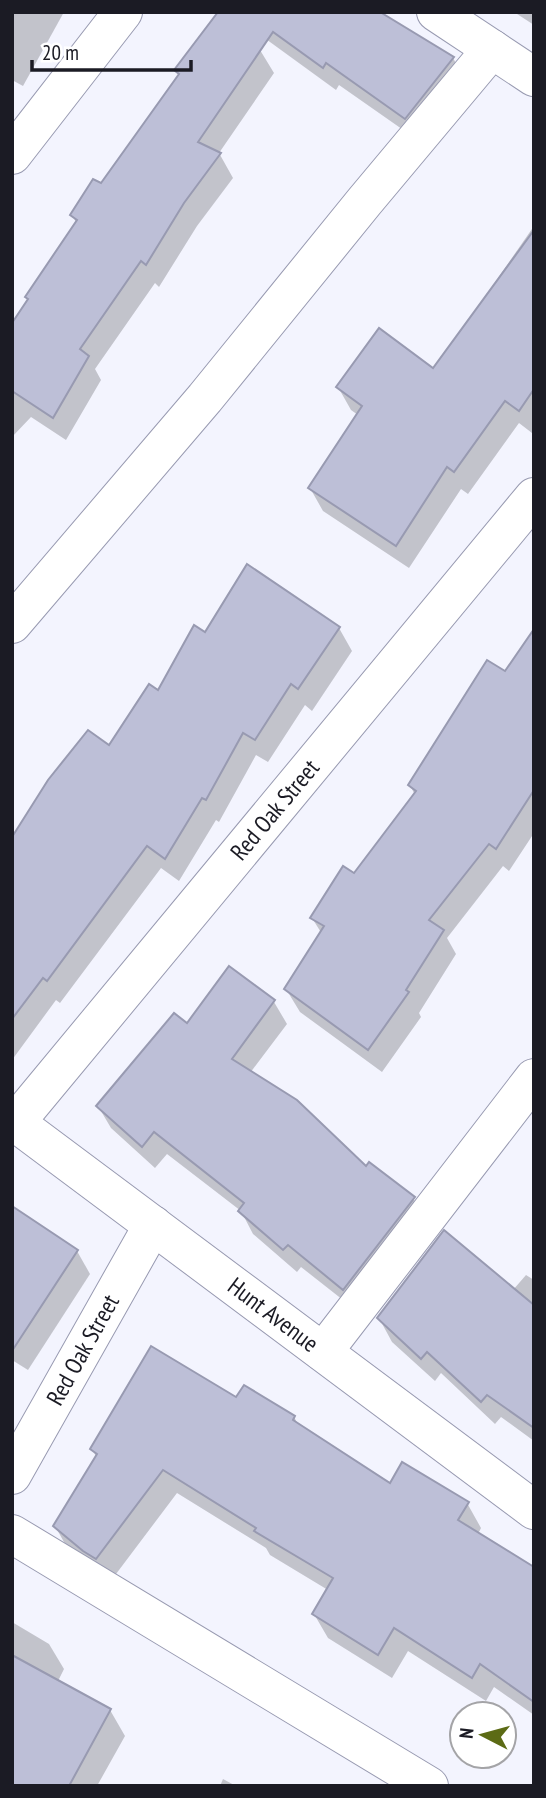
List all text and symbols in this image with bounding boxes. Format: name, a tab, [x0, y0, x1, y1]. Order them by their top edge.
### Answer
scale bar	[32, 28, 191, 72]
text: 20 m	[42, 39, 79, 66]
street label: Red Oak Street	[223, 753, 326, 866]
street label: Hunt Avenue	[222, 1270, 325, 1359]
street label: Red Oak Street	[39, 1288, 126, 1411]
north arrow	[448, 1700, 518, 1770]
text: N	[454, 1727, 479, 1740]

